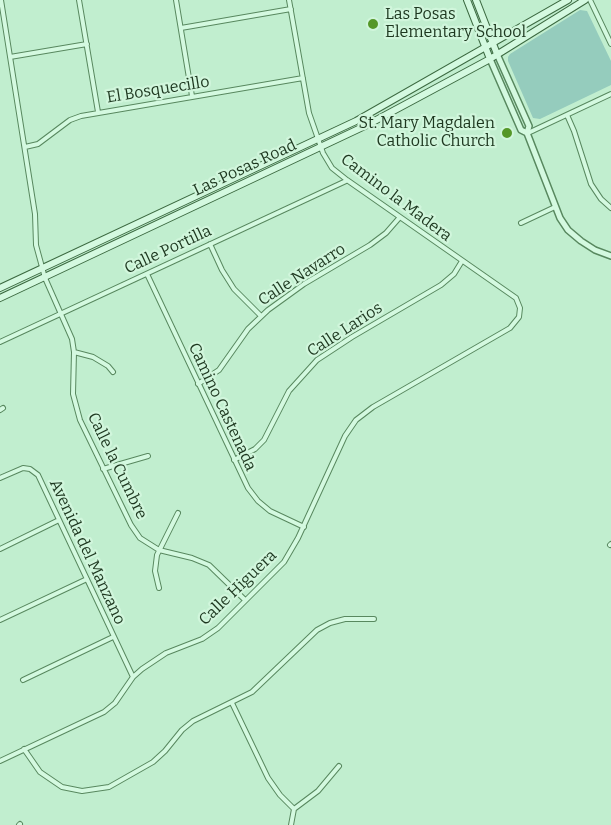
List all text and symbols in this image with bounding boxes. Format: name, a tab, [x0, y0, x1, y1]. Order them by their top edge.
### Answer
place label: Las Posas Elementary School	[385, 5, 526, 43]
marker: Las Posas Elementary School	[366, 17, 380, 31]
street label: El Bosquecillo	[105, 72, 211, 108]
place label: St. Mary Magdalen Catholic Church	[359, 114, 495, 152]
marker: St. Mary Magdalen Catholic Church	[500, 126, 514, 140]
street label: Las Posas Road	[190, 136, 300, 200]
street label: Camino la Madera	[337, 150, 455, 246]
street label: Calle Portilla	[121, 221, 215, 279]
street label: Calle Navarro	[255, 240, 349, 310]
street label: Calle Larios	[304, 299, 386, 361]
street label: Camino Castenada	[184, 340, 260, 474]
street label: Calle la Cumbre	[83, 410, 151, 522]
street label: Avenida del Manzano	[45, 476, 129, 628]
street label: Calle Higuera	[195, 546, 281, 630]

